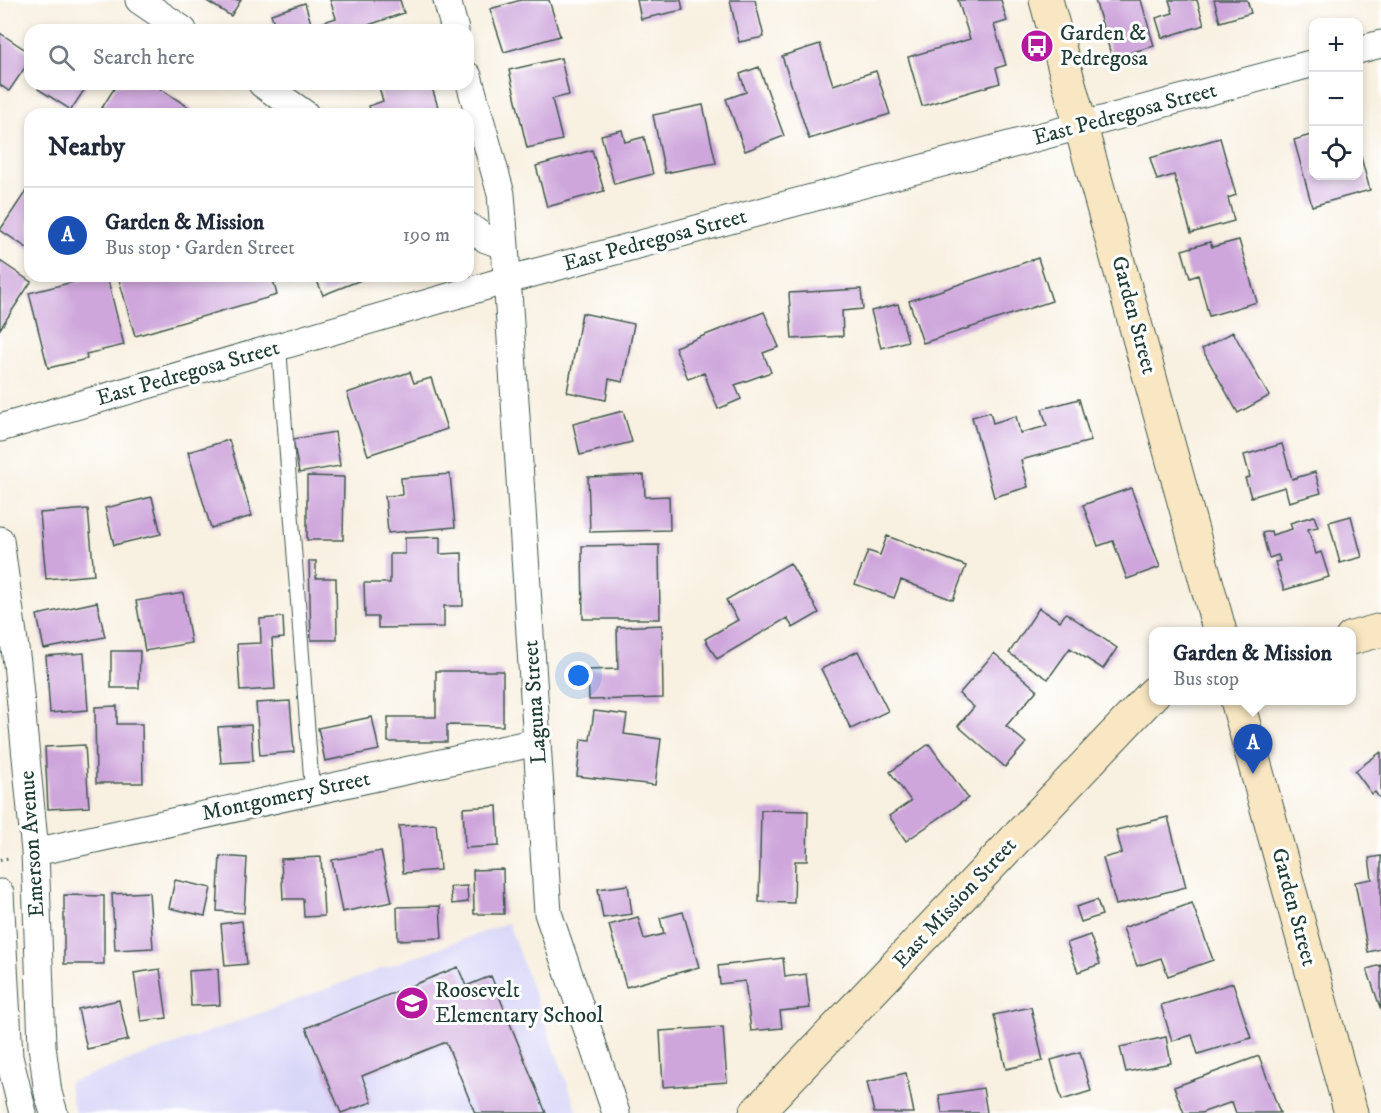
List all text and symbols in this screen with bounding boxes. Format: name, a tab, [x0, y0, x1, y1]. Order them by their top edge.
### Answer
map controls	[1309, 18, 1363, 180]
button: +	[1309, 18, 1363, 72]
place label: Garden & Pedregosa	[1060, 20, 1149, 72]
search box	[24, 24, 474, 90]
bus stop icon: Garden & Pedregosa	[1019, 28, 1055, 64]
icon: search	[45, 41, 78, 74]
text: Search here	[93, 44, 195, 71]
button: −	[1309, 72, 1363, 126]
street label: East Pedregosa Street	[1030, 77, 1220, 151]
button: locate	[1309, 126, 1363, 180]
text: Nearby	[48, 131, 125, 164]
street label: East Pedregosa Street	[560, 203, 750, 277]
text: Garden & Mission	[105, 209, 264, 236]
text: A	[61, 223, 74, 248]
text: 190 m	[403, 223, 450, 248]
text: Bus stop · Garden Street	[105, 236, 295, 261]
street label: Garden Street	[1105, 253, 1163, 377]
street label: East Pedregosa Street	[94, 334, 282, 412]
popup	[1149, 627, 1356, 705]
street label: Laguna Street	[517, 639, 553, 765]
text: Garden & Mission	[1173, 640, 1332, 667]
your location	[564, 661, 593, 690]
text: Bus stop	[1173, 667, 1239, 692]
pin: A	[1234, 724, 1272, 774]
street label: Montgomery Street	[199, 765, 373, 827]
street label: Emerson Avenue	[13, 770, 51, 918]
street label: East Mission Street	[887, 832, 1023, 974]
street label: Garden Street	[1265, 845, 1323, 969]
place label: Roosevelt Elementary School	[435, 977, 604, 1029]
school or university icon: Roosevelt Elementary School	[394, 985, 430, 1021]

